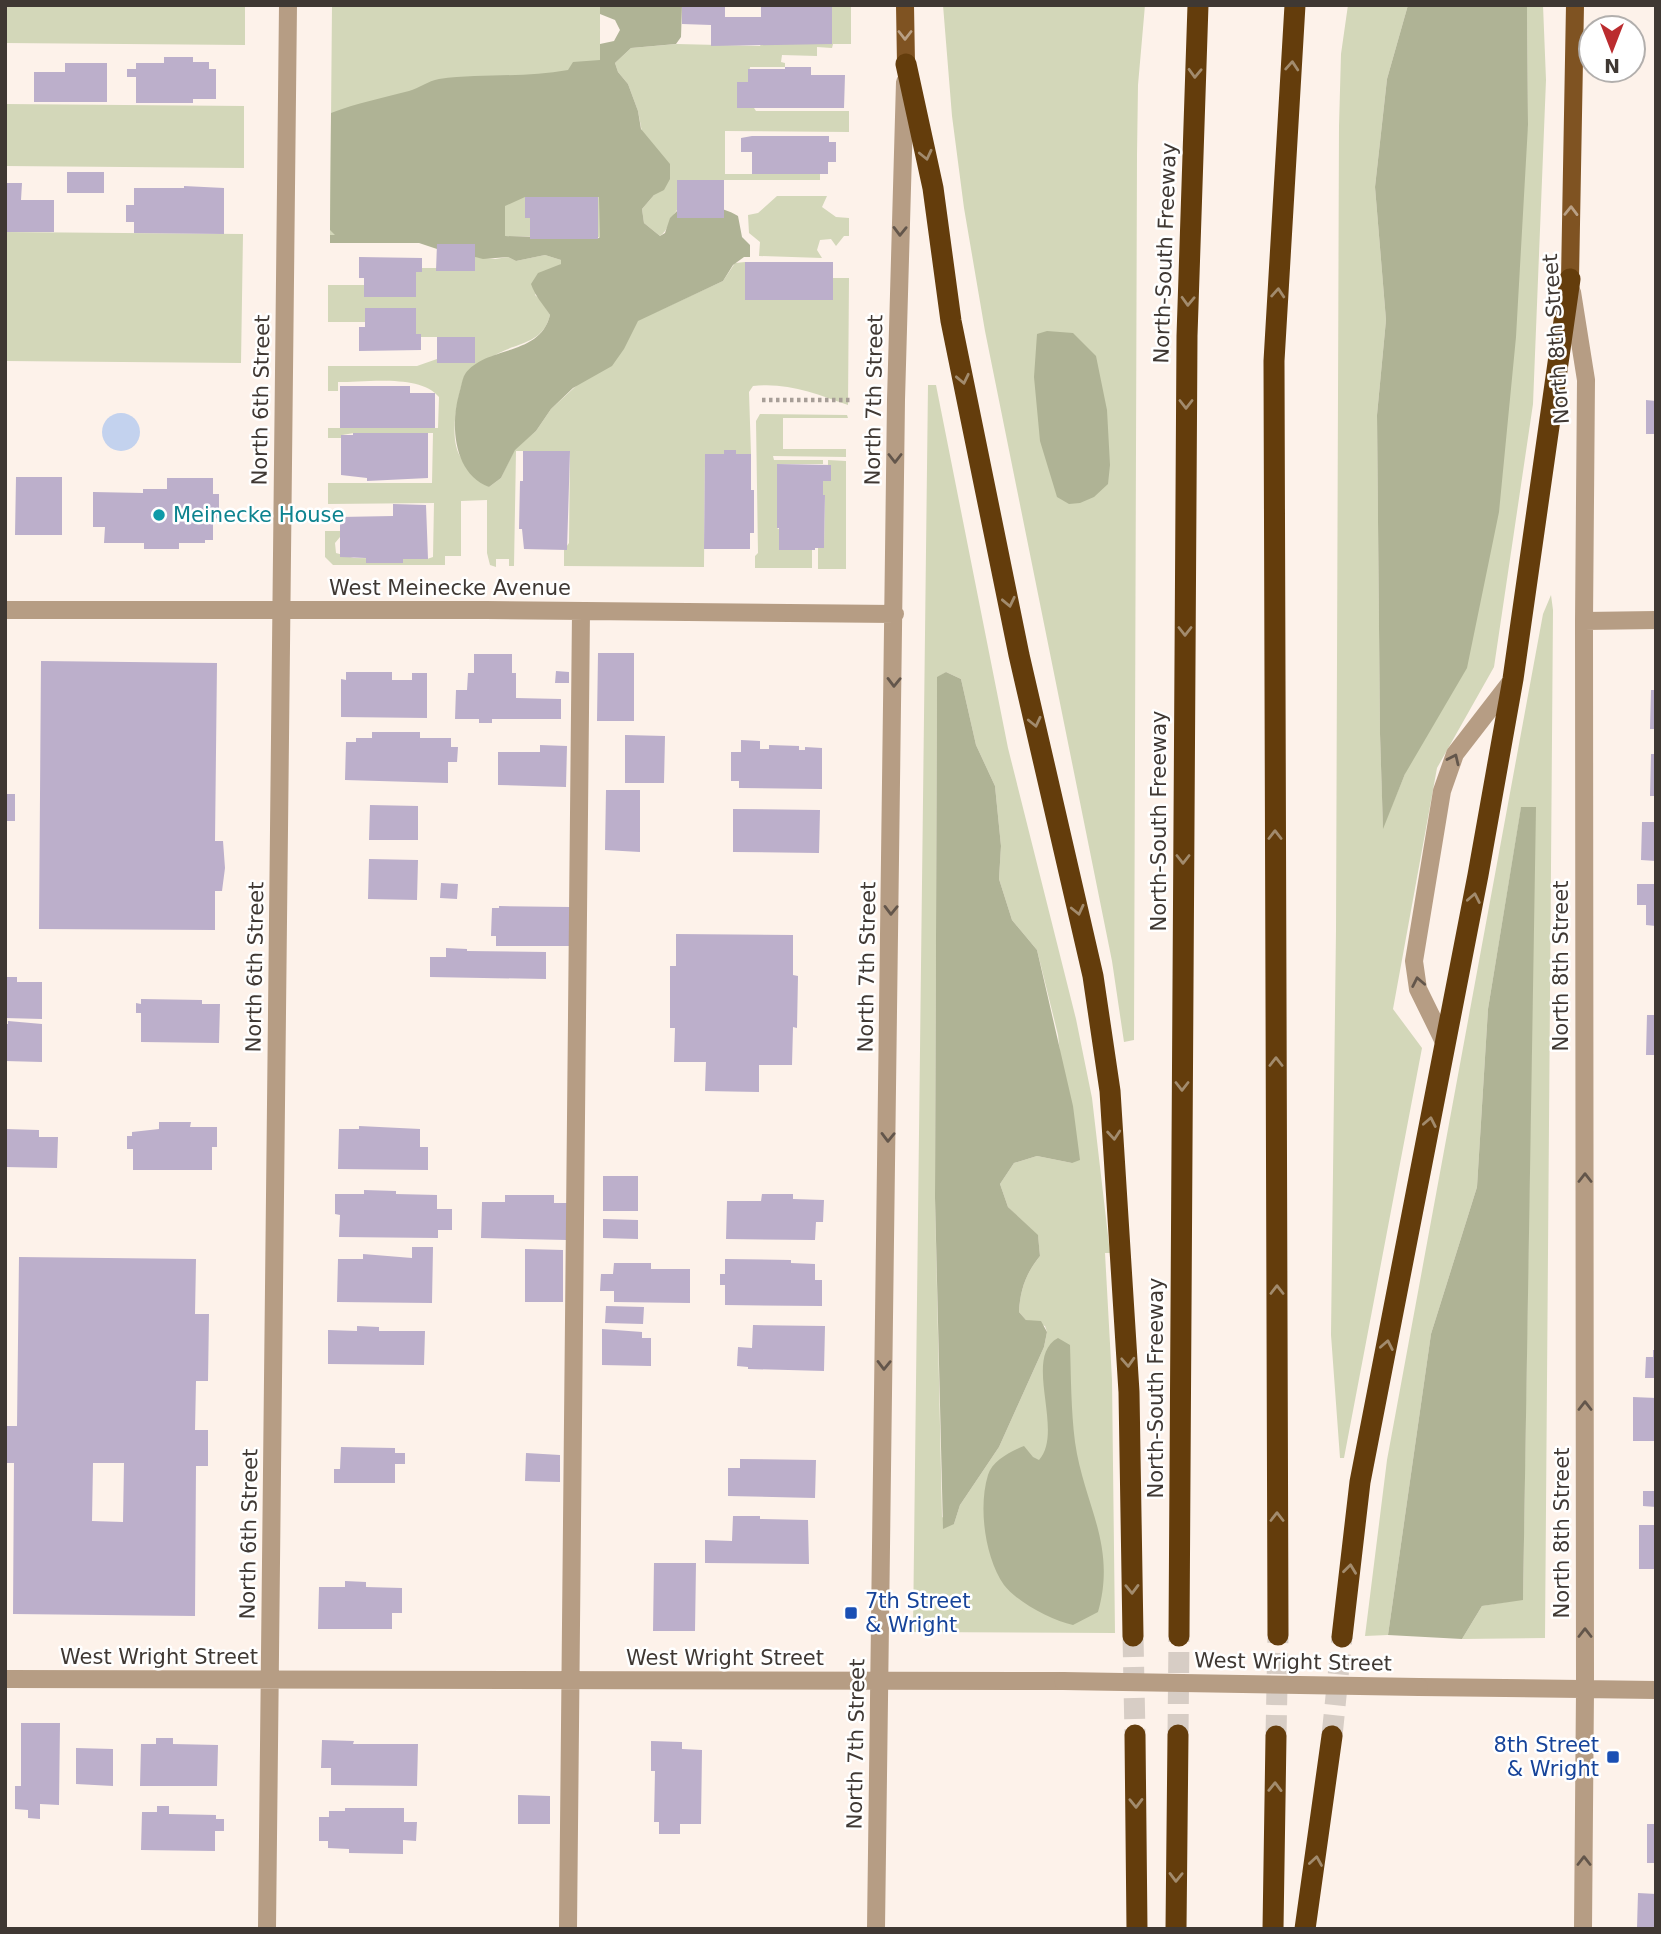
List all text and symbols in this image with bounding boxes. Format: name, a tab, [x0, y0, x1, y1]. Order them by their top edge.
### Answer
north arrow	[1577, 14, 1647, 84]
one-way arrow	[897, 30, 913, 41]
text: N	[1604, 55, 1620, 77]
one-way arrow	[1284, 60, 1299, 71]
one-way arrow	[1187, 68, 1202, 79]
street label: North-South Freeway	[1149, 142, 1181, 364]
one-way arrow	[917, 149, 932, 161]
one-way arrow	[1564, 205, 1579, 216]
one-way arrow	[892, 226, 908, 236]
street label: North 8th Street	[1538, 253, 1574, 425]
one-way arrow	[1270, 287, 1285, 298]
one-way arrow	[1180, 296, 1195, 307]
street label: North 6th Street	[248, 314, 274, 486]
street label: North 7th Street	[861, 314, 887, 486]
one-way arrow	[954, 373, 969, 385]
one-way arrow	[1178, 399, 1194, 410]
one-way arrow	[888, 453, 903, 464]
place label: Meinecke House	[173, 503, 344, 527]
marker: Meinecke House	[151, 507, 167, 523]
street label: West Meinecke Avenue	[329, 576, 571, 600]
one-way arrow	[1000, 596, 1015, 608]
one-way arrow	[1177, 627, 1193, 637]
one-way arrow	[886, 678, 902, 688]
street label: North-South Freeway	[1147, 710, 1171, 932]
one-way arrow	[1026, 715, 1041, 727]
one-way arrow	[1446, 754, 1460, 766]
one-way arrow	[1267, 829, 1283, 840]
one-way arrow	[1175, 854, 1191, 865]
street label: North 6th Street	[242, 881, 268, 1053]
street label: North 7th Street	[854, 881, 880, 1053]
street label: North 8th Street	[1549, 881, 1573, 1051]
one-way arrow	[1466, 892, 1481, 904]
one-way arrow	[1070, 904, 1084, 916]
one-way arrow	[883, 905, 899, 916]
one-way arrow	[1411, 976, 1426, 988]
one-way arrow	[1268, 1057, 1284, 1067]
one-way arrow	[1174, 1082, 1190, 1092]
one-way arrow	[1422, 1116, 1437, 1128]
one-way arrow	[1106, 1130, 1121, 1141]
one-way arrow	[880, 1132, 895, 1143]
one-way arrow	[1577, 1172, 1593, 1183]
street label: North-South Freeway	[1144, 1277, 1168, 1499]
one-way arrow	[1269, 1284, 1285, 1295]
one-way arrow	[1378, 1339, 1393, 1351]
one-way arrow	[1120, 1357, 1135, 1368]
one-way arrow	[876, 1360, 892, 1371]
one-way arrow	[1577, 1400, 1593, 1410]
street label: North 6th Street	[236, 1448, 262, 1620]
street label: North 8th Street	[1550, 1448, 1574, 1618]
one-way arrow	[1270, 1512, 1285, 1523]
one-way arrow	[1342, 1563, 1357, 1575]
one-way arrow	[1124, 1585, 1140, 1595]
place label: 7th Street & Wright	[865, 1589, 970, 1637]
marker: 7th Street & Wright	[843, 1605, 859, 1621]
one-way arrow	[1577, 1627, 1593, 1638]
street label: West Wright Street	[60, 1645, 258, 1669]
street label: West Wright Street	[626, 1646, 824, 1670]
street label: West Wright Street	[1194, 1648, 1392, 1676]
street label: North 7th Street	[843, 1658, 869, 1830]
place label: 8th Street & Wright	[1494, 1733, 1599, 1781]
marker: 8th Street & Wright	[1605, 1749, 1621, 1765]
one-way arrow	[1267, 1781, 1283, 1792]
one-way arrow	[1128, 1798, 1143, 1809]
one-way arrow	[1308, 1855, 1323, 1867]
one-way arrow	[1576, 1855, 1592, 1865]
one-way arrow	[1168, 1872, 1184, 1883]

